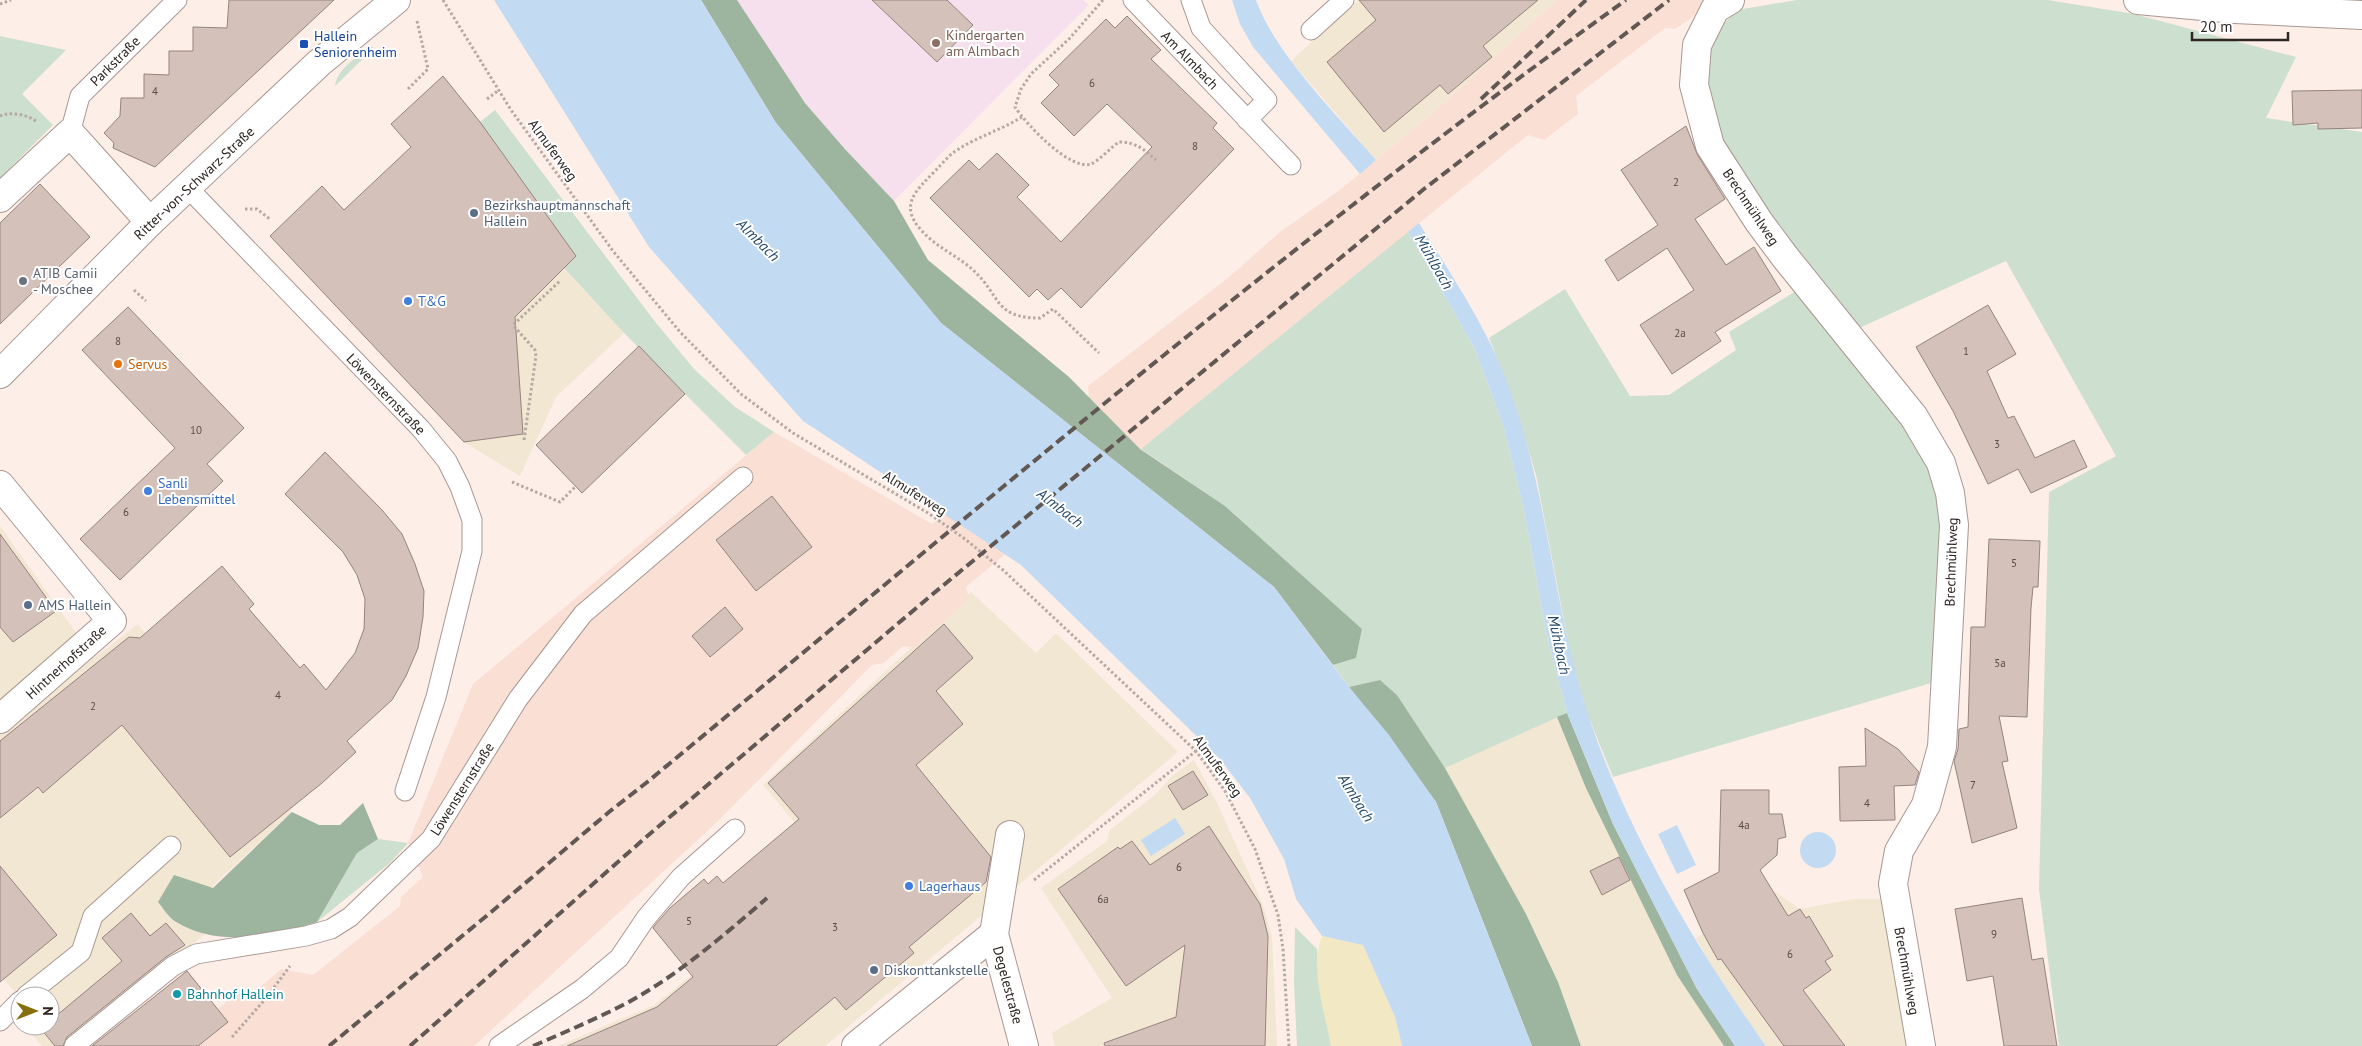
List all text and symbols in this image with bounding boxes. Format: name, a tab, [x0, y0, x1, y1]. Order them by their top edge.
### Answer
scale bar	[2192, 10, 2288, 42]
text: 20 m	[2200, 17, 2233, 36]
place label: Kindergarten am Almbach	[946, 26, 1024, 60]
place label: Hallein Seniorenheim	[314, 27, 397, 61]
street label: Am Almbach	[1157, 27, 1223, 93]
street label: Parkstraße	[86, 32, 144, 90]
marker: Kindergarten am Almbach	[930, 37, 942, 49]
marker: Hallein Seniorenheim	[298, 38, 310, 50]
house number: 6	[1089, 76, 1095, 90]
house number: 4	[152, 84, 158, 98]
street label: Almuferweg	[525, 116, 581, 184]
street label: Ritter-von-Schwarz-Straße	[130, 122, 258, 244]
house number: 8	[1192, 139, 1198, 153]
street label: Brechmühlweg	[1719, 165, 1783, 249]
house number: 2	[1673, 175, 1679, 189]
place label: Bezirkshauptmannschaft Hallein	[484, 196, 631, 230]
marker: Bezirkshauptmannschaft Hallein	[468, 207, 480, 219]
water label: Almbach	[732, 213, 784, 265]
water label: Mühlbach	[1411, 231, 1458, 293]
place label: ATIB Camii - Moschee	[33, 264, 98, 298]
marker: ATIB Camii - Moschee	[17, 275, 29, 287]
place label: T&G	[418, 292, 446, 310]
marker: T&G	[402, 295, 414, 307]
house number: 2a	[1674, 326, 1686, 340]
house number: 8	[115, 334, 121, 348]
house number: 1	[1963, 344, 1969, 358]
street label: Löwensternstraße	[343, 349, 429, 439]
place label: Servus	[128, 355, 168, 373]
marker: Servus	[112, 358, 124, 370]
house number: 10	[190, 423, 202, 437]
house number: 3	[1994, 437, 2000, 451]
street label: Almuferweg	[880, 466, 950, 520]
place label: Sanli Lebensmittel	[158, 474, 235, 508]
water label: Almbach	[1033, 483, 1087, 532]
marker: Sanli Lebensmittel	[142, 485, 154, 497]
house number: 6	[123, 505, 129, 519]
street label: Brechmühlweg	[1940, 517, 1962, 607]
house number: 5	[2011, 556, 2017, 570]
place label: AMS Hallein	[38, 596, 112, 614]
marker: AMS Hallein	[22, 599, 34, 611]
water label: Mühlbach	[1544, 613, 1575, 676]
street label: Hintnerhofstraße	[22, 621, 110, 703]
house number: 5a	[1994, 656, 2006, 670]
house number: 4	[275, 688, 281, 702]
house number: 2	[90, 699, 96, 713]
street label: Almuferweg	[1190, 732, 1246, 800]
street label: Löwensternstraße	[426, 739, 498, 839]
water label: Almbach	[1334, 769, 1379, 825]
house number: 7	[1970, 778, 1976, 792]
house number: 4	[1864, 796, 1870, 810]
house number: 4a	[1738, 818, 1750, 832]
house number: 6	[1176, 860, 1182, 874]
place label: Lagerhaus	[919, 877, 980, 895]
marker: Lagerhaus	[903, 880, 915, 892]
house number: 6a	[1097, 892, 1109, 906]
house number: 5	[686, 914, 692, 928]
house number: 3	[832, 920, 838, 934]
street label: Brechmühlweg	[1890, 926, 1924, 1016]
house number: 9	[1991, 927, 1997, 941]
street label: Degelestraße	[989, 944, 1027, 1026]
house number: 6	[1787, 947, 1793, 961]
place label: Diskonttankstelle	[884, 961, 988, 979]
marker: Diskonttankstelle	[868, 964, 880, 976]
place label: Bahnhof Hallein	[187, 985, 284, 1003]
north arrow	[10, 986, 60, 1036]
marker: Bahnhof Hallein	[171, 988, 183, 1000]
text: N	[39, 1006, 57, 1016]

